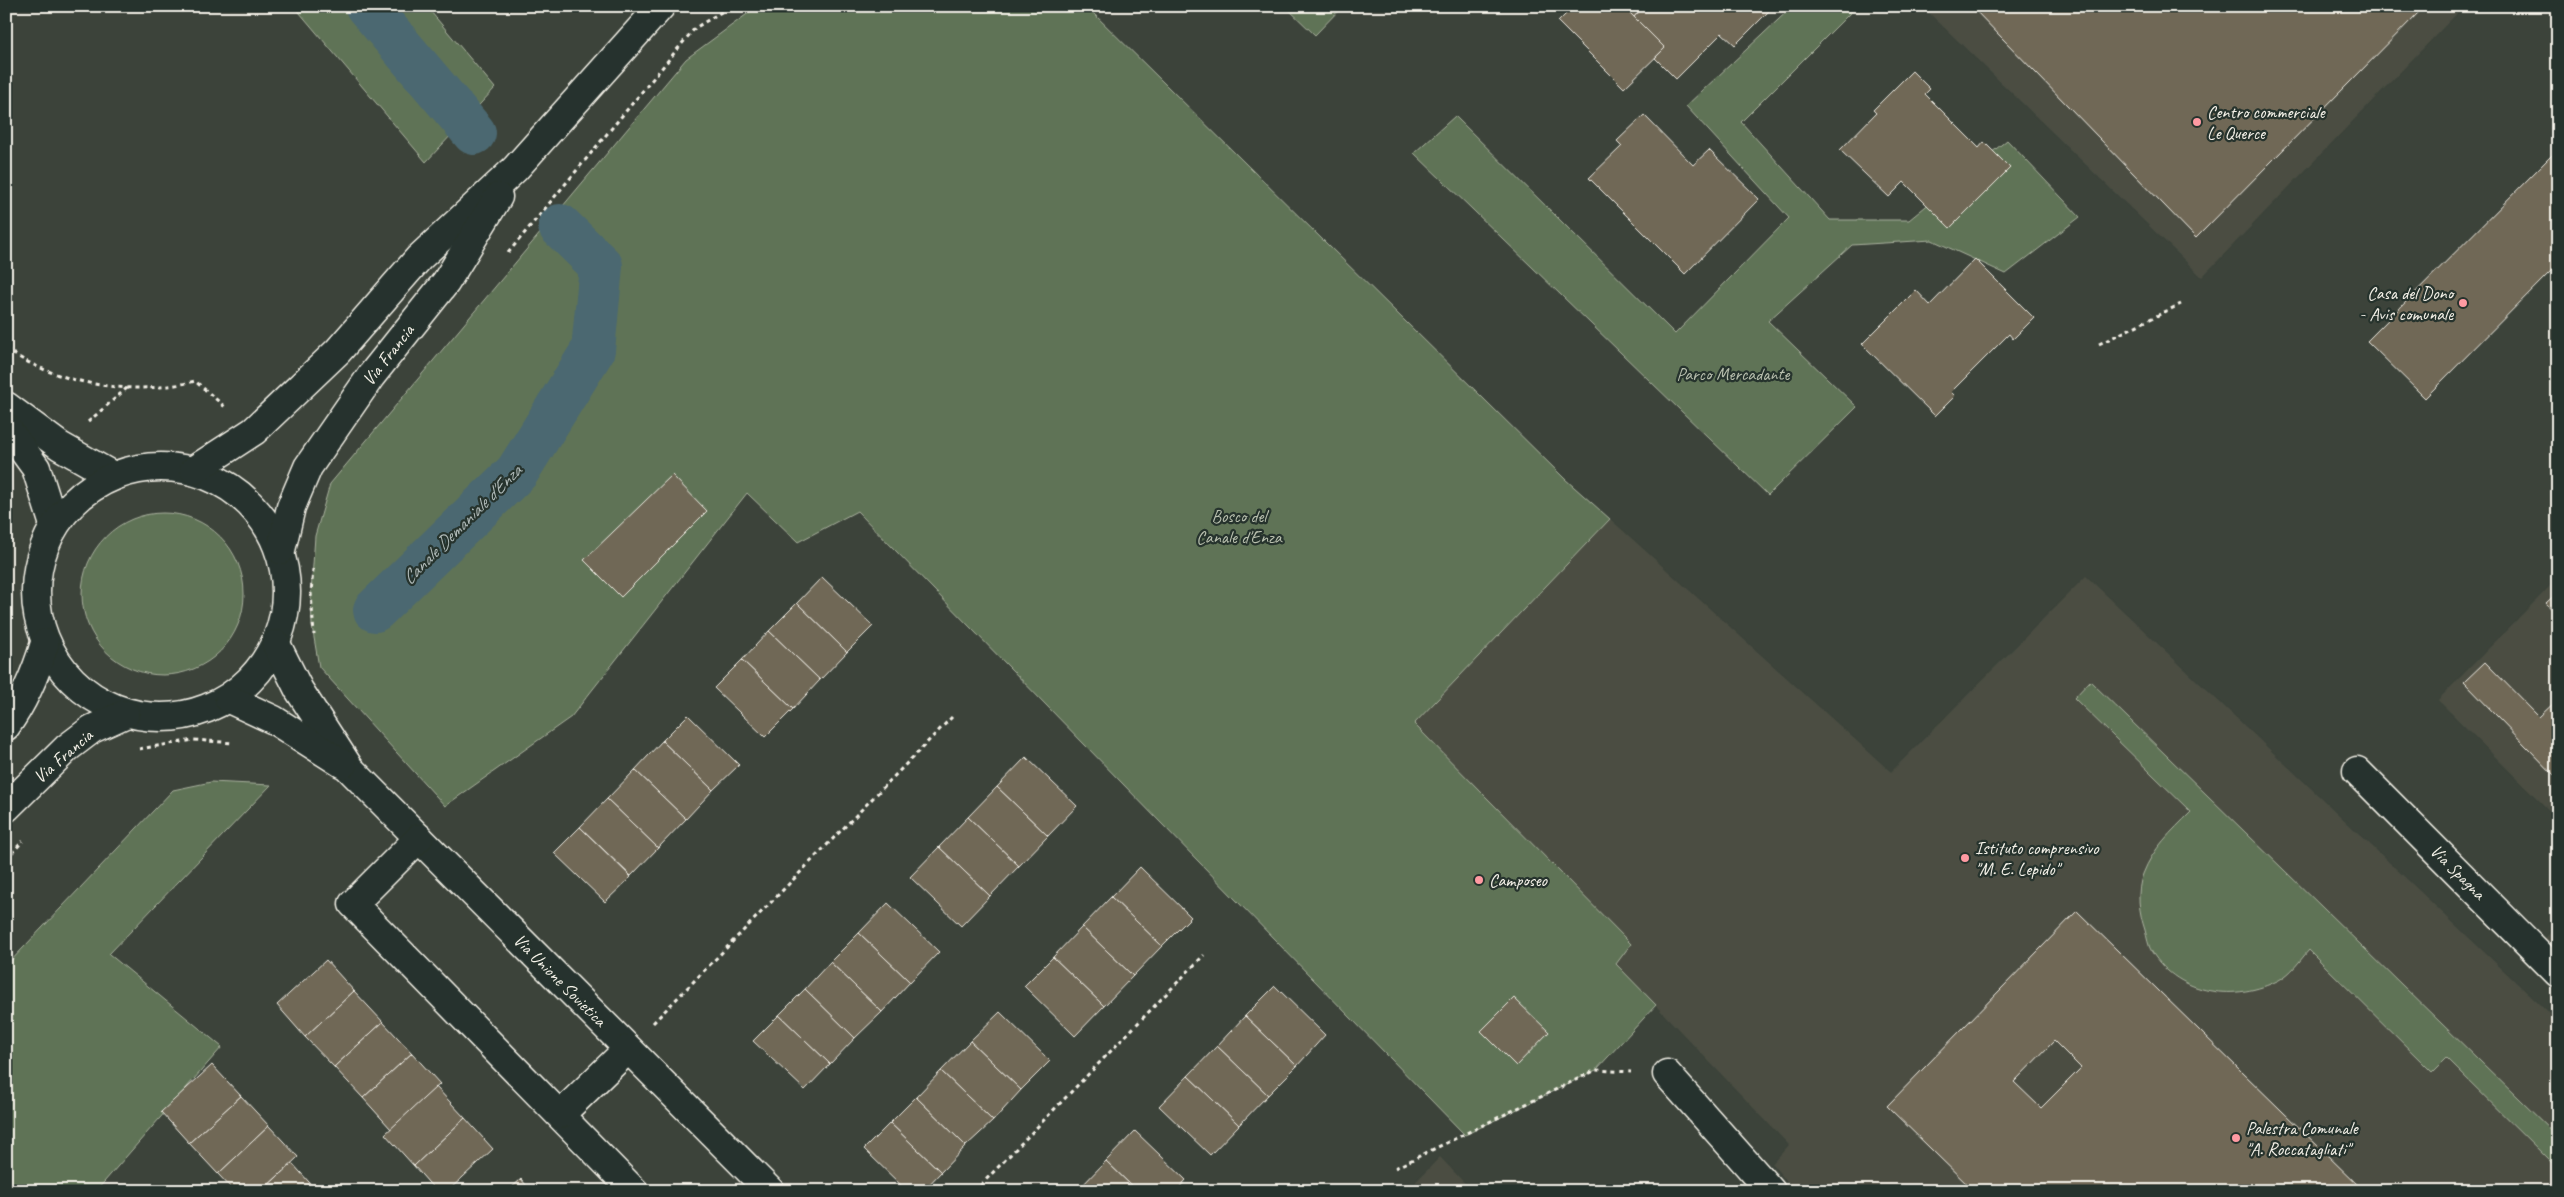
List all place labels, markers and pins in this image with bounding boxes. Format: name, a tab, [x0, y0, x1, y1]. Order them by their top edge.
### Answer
place label: Centro commerciale Le Querce	[2207, 101, 2326, 144]
marker: Centro commerciale Le Querce	[2191, 116, 2203, 128]
place label: Casa del Dono - Avis comunale	[2359, 282, 2455, 325]
marker: Casa del Dono - Avis comunale	[2457, 297, 2469, 309]
place label: Istituto comprensivo "M. E. Lepido"	[1975, 837, 2100, 880]
marker: Istituto comprensivo "M. E. Lepido"	[1959, 852, 1971, 864]
place label: Camposeo	[1489, 869, 1549, 891]
marker: Camposeo	[1473, 874, 1485, 886]
place label: Palestra Comunale "A. Roccatagliati"	[2246, 1117, 2359, 1160]
marker: Palestra Comunale "A. Roccatagliati"	[2230, 1132, 2242, 1144]

